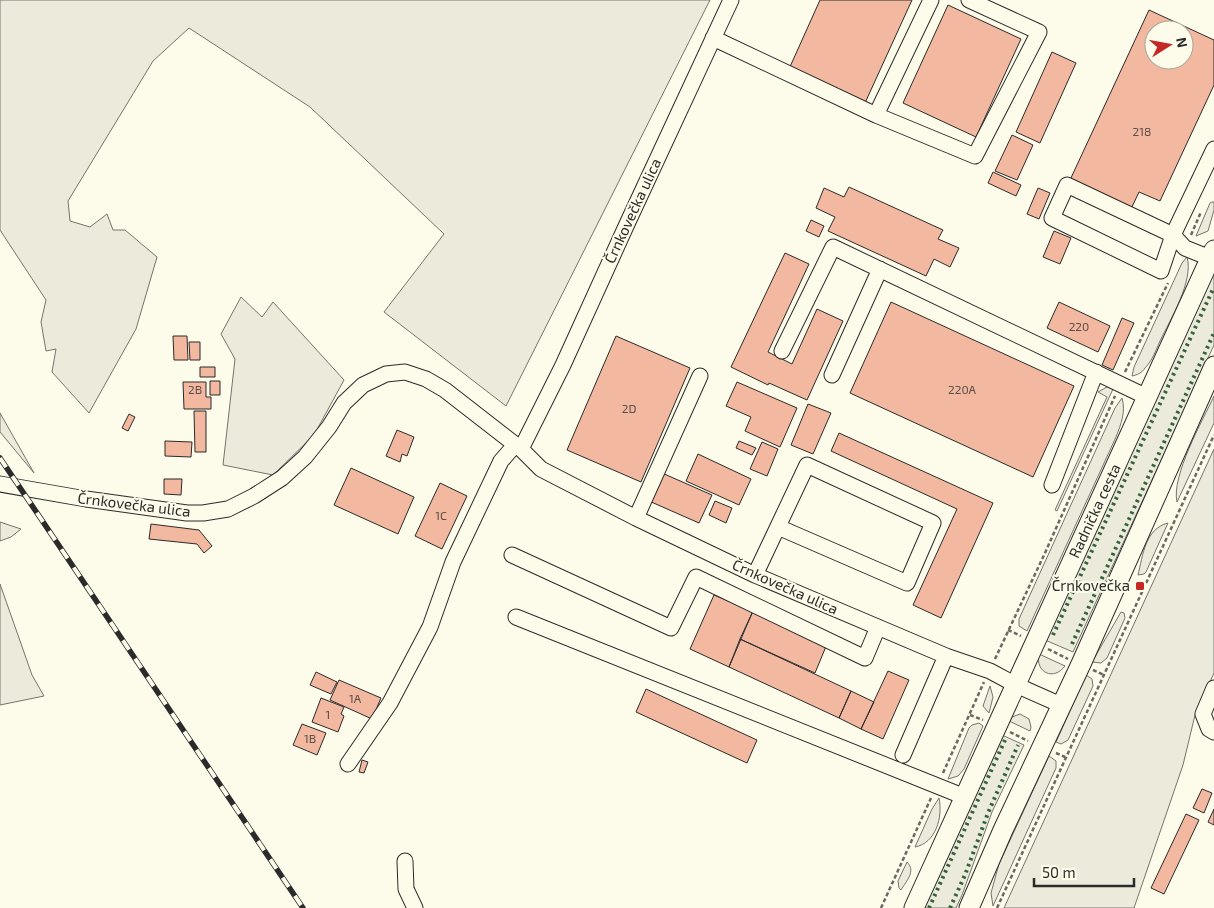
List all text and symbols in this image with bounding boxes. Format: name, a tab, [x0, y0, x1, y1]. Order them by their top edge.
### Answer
north arrow	[1144, 20, 1194, 70]
text: N	[1173, 36, 1192, 49]
house number: 218	[1133, 124, 1151, 138]
street label: Črnkovečka ulica	[600, 155, 664, 266]
house number: 220	[1069, 319, 1089, 333]
house number: 2B	[188, 382, 202, 396]
house number: 220A	[948, 382, 977, 396]
house number: 2D	[622, 401, 636, 415]
street label: Radnička cesta	[1064, 461, 1124, 561]
street label: Črnkovečka ulica	[77, 488, 192, 520]
house number: 1C	[435, 508, 447, 522]
street label: Črnkovečka ulica	[730, 555, 841, 617]
place label: Črnkovečka	[1052, 576, 1130, 594]
marker: Črnkovečka	[1134, 580, 1146, 592]
house number: 1A	[349, 691, 362, 705]
house number: 1	[326, 707, 330, 721]
house number: 1B	[304, 731, 316, 745]
scale bar	[1034, 856, 1134, 888]
text: 50 m	[1042, 863, 1076, 881]

